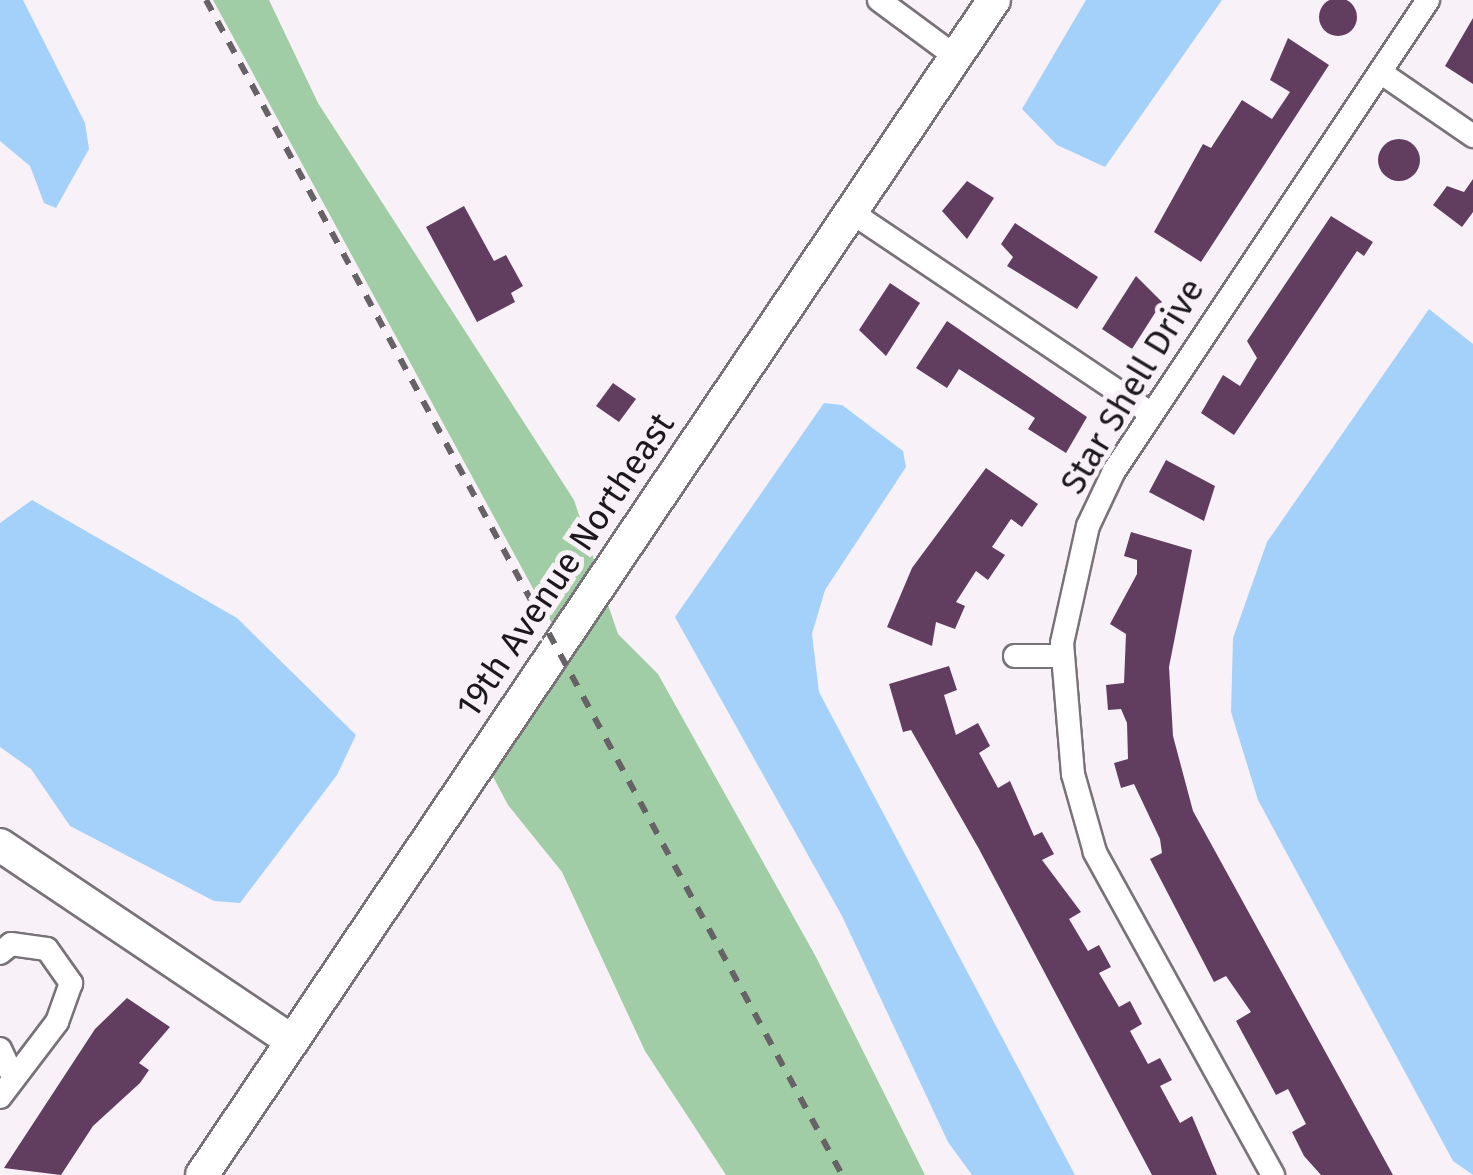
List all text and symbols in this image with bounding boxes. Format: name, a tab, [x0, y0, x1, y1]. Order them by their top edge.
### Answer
street label: Star Shell Drive	[1051, 271, 1213, 501]
street label: 19th Avenue Northeast	[447, 405, 683, 725]

